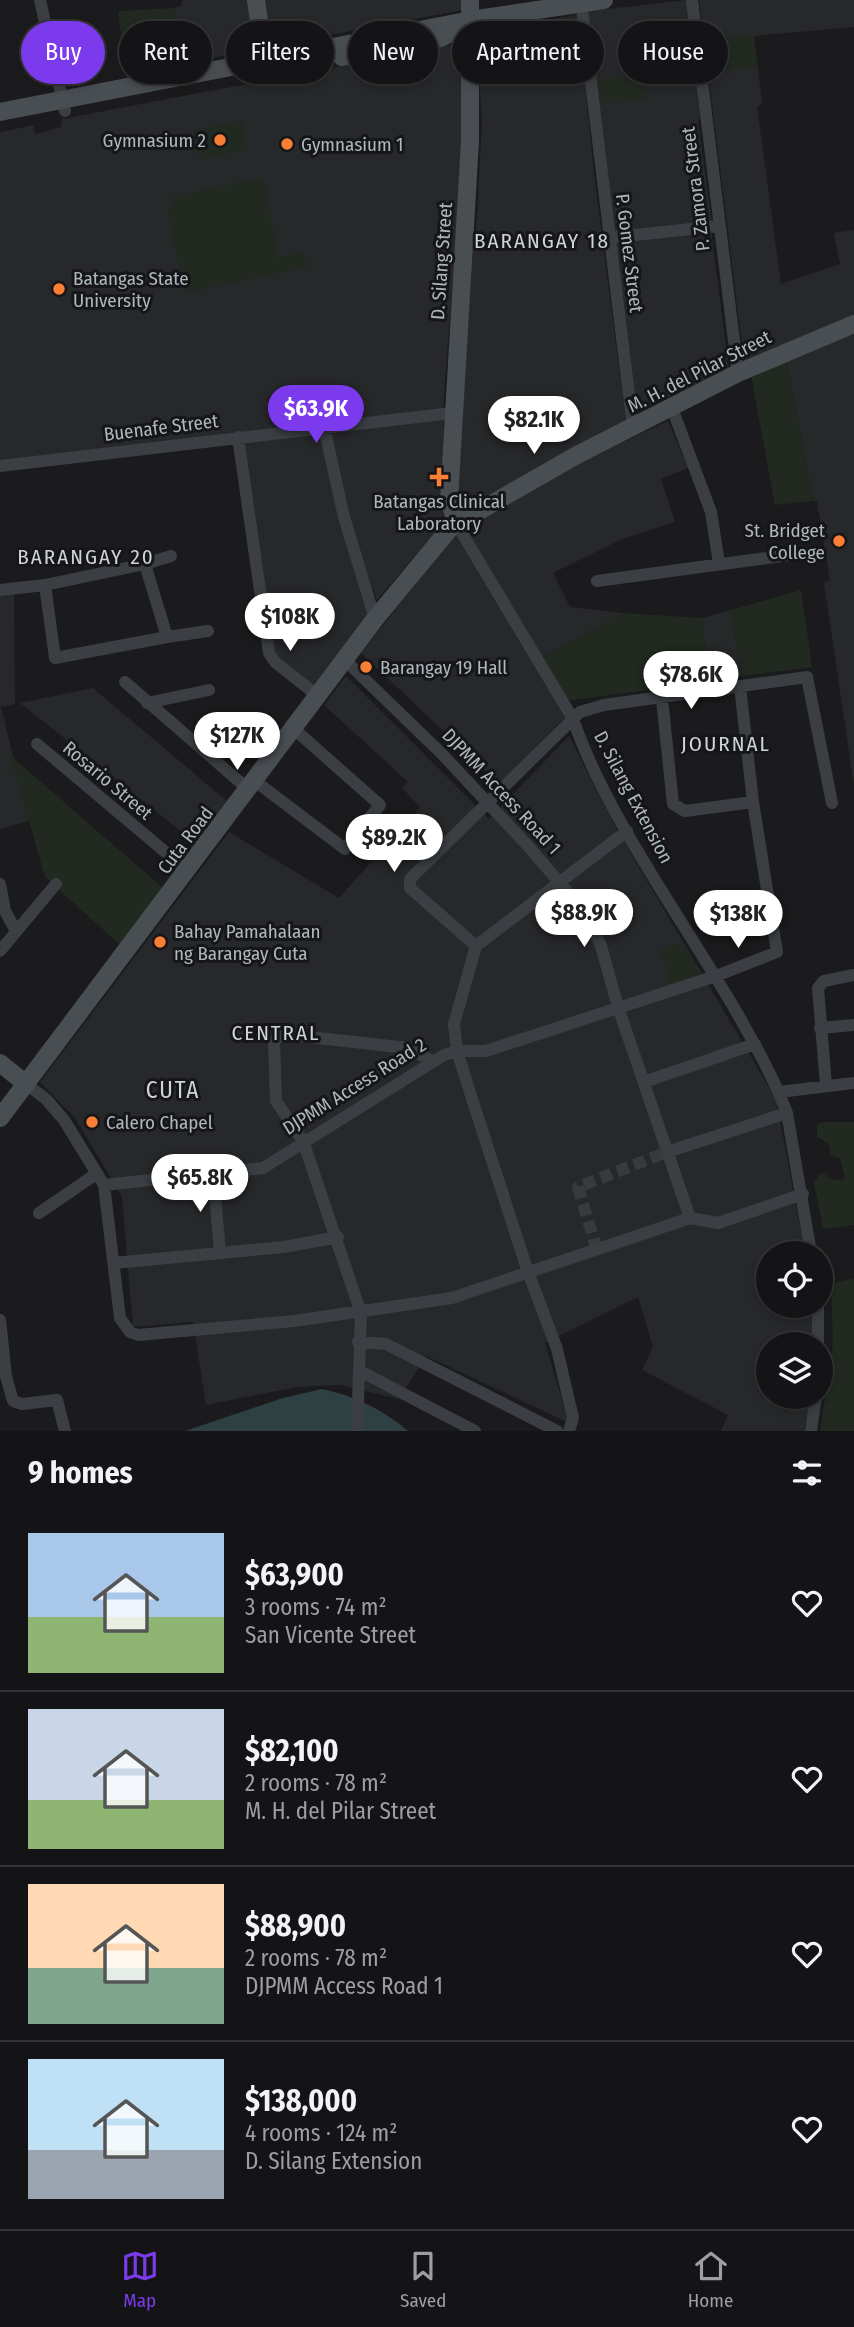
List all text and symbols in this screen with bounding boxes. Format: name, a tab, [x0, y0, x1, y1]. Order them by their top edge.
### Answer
chip: Buy	[21, 21, 105, 84]
chip: Rent	[119, 21, 212, 84]
chip: Filters	[226, 21, 334, 84]
chip: New	[348, 21, 438, 84]
chip: Apartment	[452, 21, 604, 84]
chip: House	[618, 21, 728, 84]
street label: P. Zamora Street	[676, 125, 715, 253]
place label: Gymnasium 2	[103, 129, 206, 152]
marker: Gymnasium 2	[212, 132, 228, 148]
place label: Gymnasium 1	[301, 133, 404, 156]
marker: Gymnasium 1	[279, 136, 295, 152]
street label: P. Gomez Street	[611, 192, 648, 315]
street label: D. Silang Street	[426, 201, 457, 321]
district label: BARANGAY 18	[474, 228, 610, 254]
place label: Batangas State University	[73, 267, 189, 312]
marker: Batangas State University	[51, 281, 67, 297]
street label: M. H. del Pilar Street	[624, 325, 775, 418]
pin: $63.9K	[259, 386, 373, 445]
text: $63.9K	[284, 394, 348, 422]
pin: $82.1K	[477, 396, 591, 456]
text: $82.1K	[504, 405, 564, 433]
street label: Buenafe Street	[102, 409, 220, 446]
marker: Batangas Clinical Laboratory	[429, 467, 449, 487]
place label: Batangas Clinical Laboratory	[373, 490, 505, 535]
place label: St. Bridget College	[745, 519, 826, 564]
marker: St. Bridget College	[831, 533, 847, 549]
district label: BARANGAY 20	[17, 544, 155, 570]
pin: $108K	[241, 594, 339, 653]
text: $108K	[261, 602, 319, 630]
pin: $78.6K	[634, 652, 748, 711]
place label: Barangay 19 Hall	[380, 656, 507, 679]
marker: Barangay 19 Hall	[358, 659, 374, 675]
text: $78.6K	[659, 660, 723, 688]
pin: $127K	[188, 712, 286, 772]
text: $127K	[210, 721, 264, 749]
street label: DJPMM Access Road 1	[437, 724, 566, 859]
street label: D. Silang Extension	[589, 727, 678, 867]
district label: JOURNAL	[681, 731, 771, 757]
street label: Rosario Street	[58, 736, 158, 825]
street label: Cuta Road	[153, 802, 218, 879]
pin: $89.2K	[337, 814, 451, 874]
text: $89.2K	[362, 823, 426, 851]
pin: $88.9K	[527, 890, 641, 949]
pin: $138K	[689, 890, 787, 950]
text: $88.9K	[551, 898, 617, 926]
text: $138K	[710, 899, 766, 927]
place label: Bahay Pamahalaan ng Barangay Cuta	[174, 920, 320, 965]
marker: Bahay Pamahalaan ng Barangay Cuta	[152, 934, 168, 950]
district label: CENTRAL	[232, 1020, 320, 1046]
street label: DJPMM Access Road 2	[278, 1033, 430, 1140]
district label: CUTA	[146, 1076, 200, 1104]
place label: Calero Chapel	[106, 1111, 213, 1134]
marker: Calero Chapel	[84, 1114, 100, 1130]
pin: $65.8K	[143, 1154, 257, 1214]
text: $65.8K	[167, 1163, 233, 1191]
map controls	[756, 1241, 833, 1409]
button: locate	[756, 1241, 833, 1318]
button: layers	[756, 1332, 833, 1409]
icon: filters	[788, 1454, 826, 1492]
text: 9 homes	[28, 1455, 133, 1491]
text: $63,900	[245, 1557, 344, 1593]
icon: home	[84, 1561, 168, 1645]
icon: heart	[788, 1584, 826, 1622]
text: 3 rooms · 74 m²	[245, 1593, 387, 1621]
text: San Vicente Street	[245, 1621, 416, 1649]
text: $82,100	[245, 1733, 339, 1769]
icon: home	[84, 1737, 168, 1821]
icon: heart	[788, 1760, 826, 1798]
text: 2 rooms · 78 m²	[245, 1769, 387, 1797]
text: M. H. del Pilar Street	[245, 1797, 436, 1825]
text: $88,900	[245, 1908, 346, 1944]
icon: home	[84, 1912, 168, 1996]
icon: heart	[788, 1935, 826, 1973]
text: 2 rooms · 78 m²	[245, 1944, 387, 1972]
text: DJPMM Access Road 1	[245, 1972, 443, 2000]
text: $138,000	[245, 2083, 357, 2119]
icon: home	[84, 2087, 168, 2171]
icon: heart	[788, 2110, 826, 2148]
text: 4 rooms · 124 m²	[245, 2119, 397, 2147]
text: D. Silang Extension	[245, 2147, 422, 2175]
tab: Map	[121, 2247, 159, 2312]
tab: Saved	[400, 2247, 446, 2312]
tab: Home	[688, 2247, 733, 2312]

